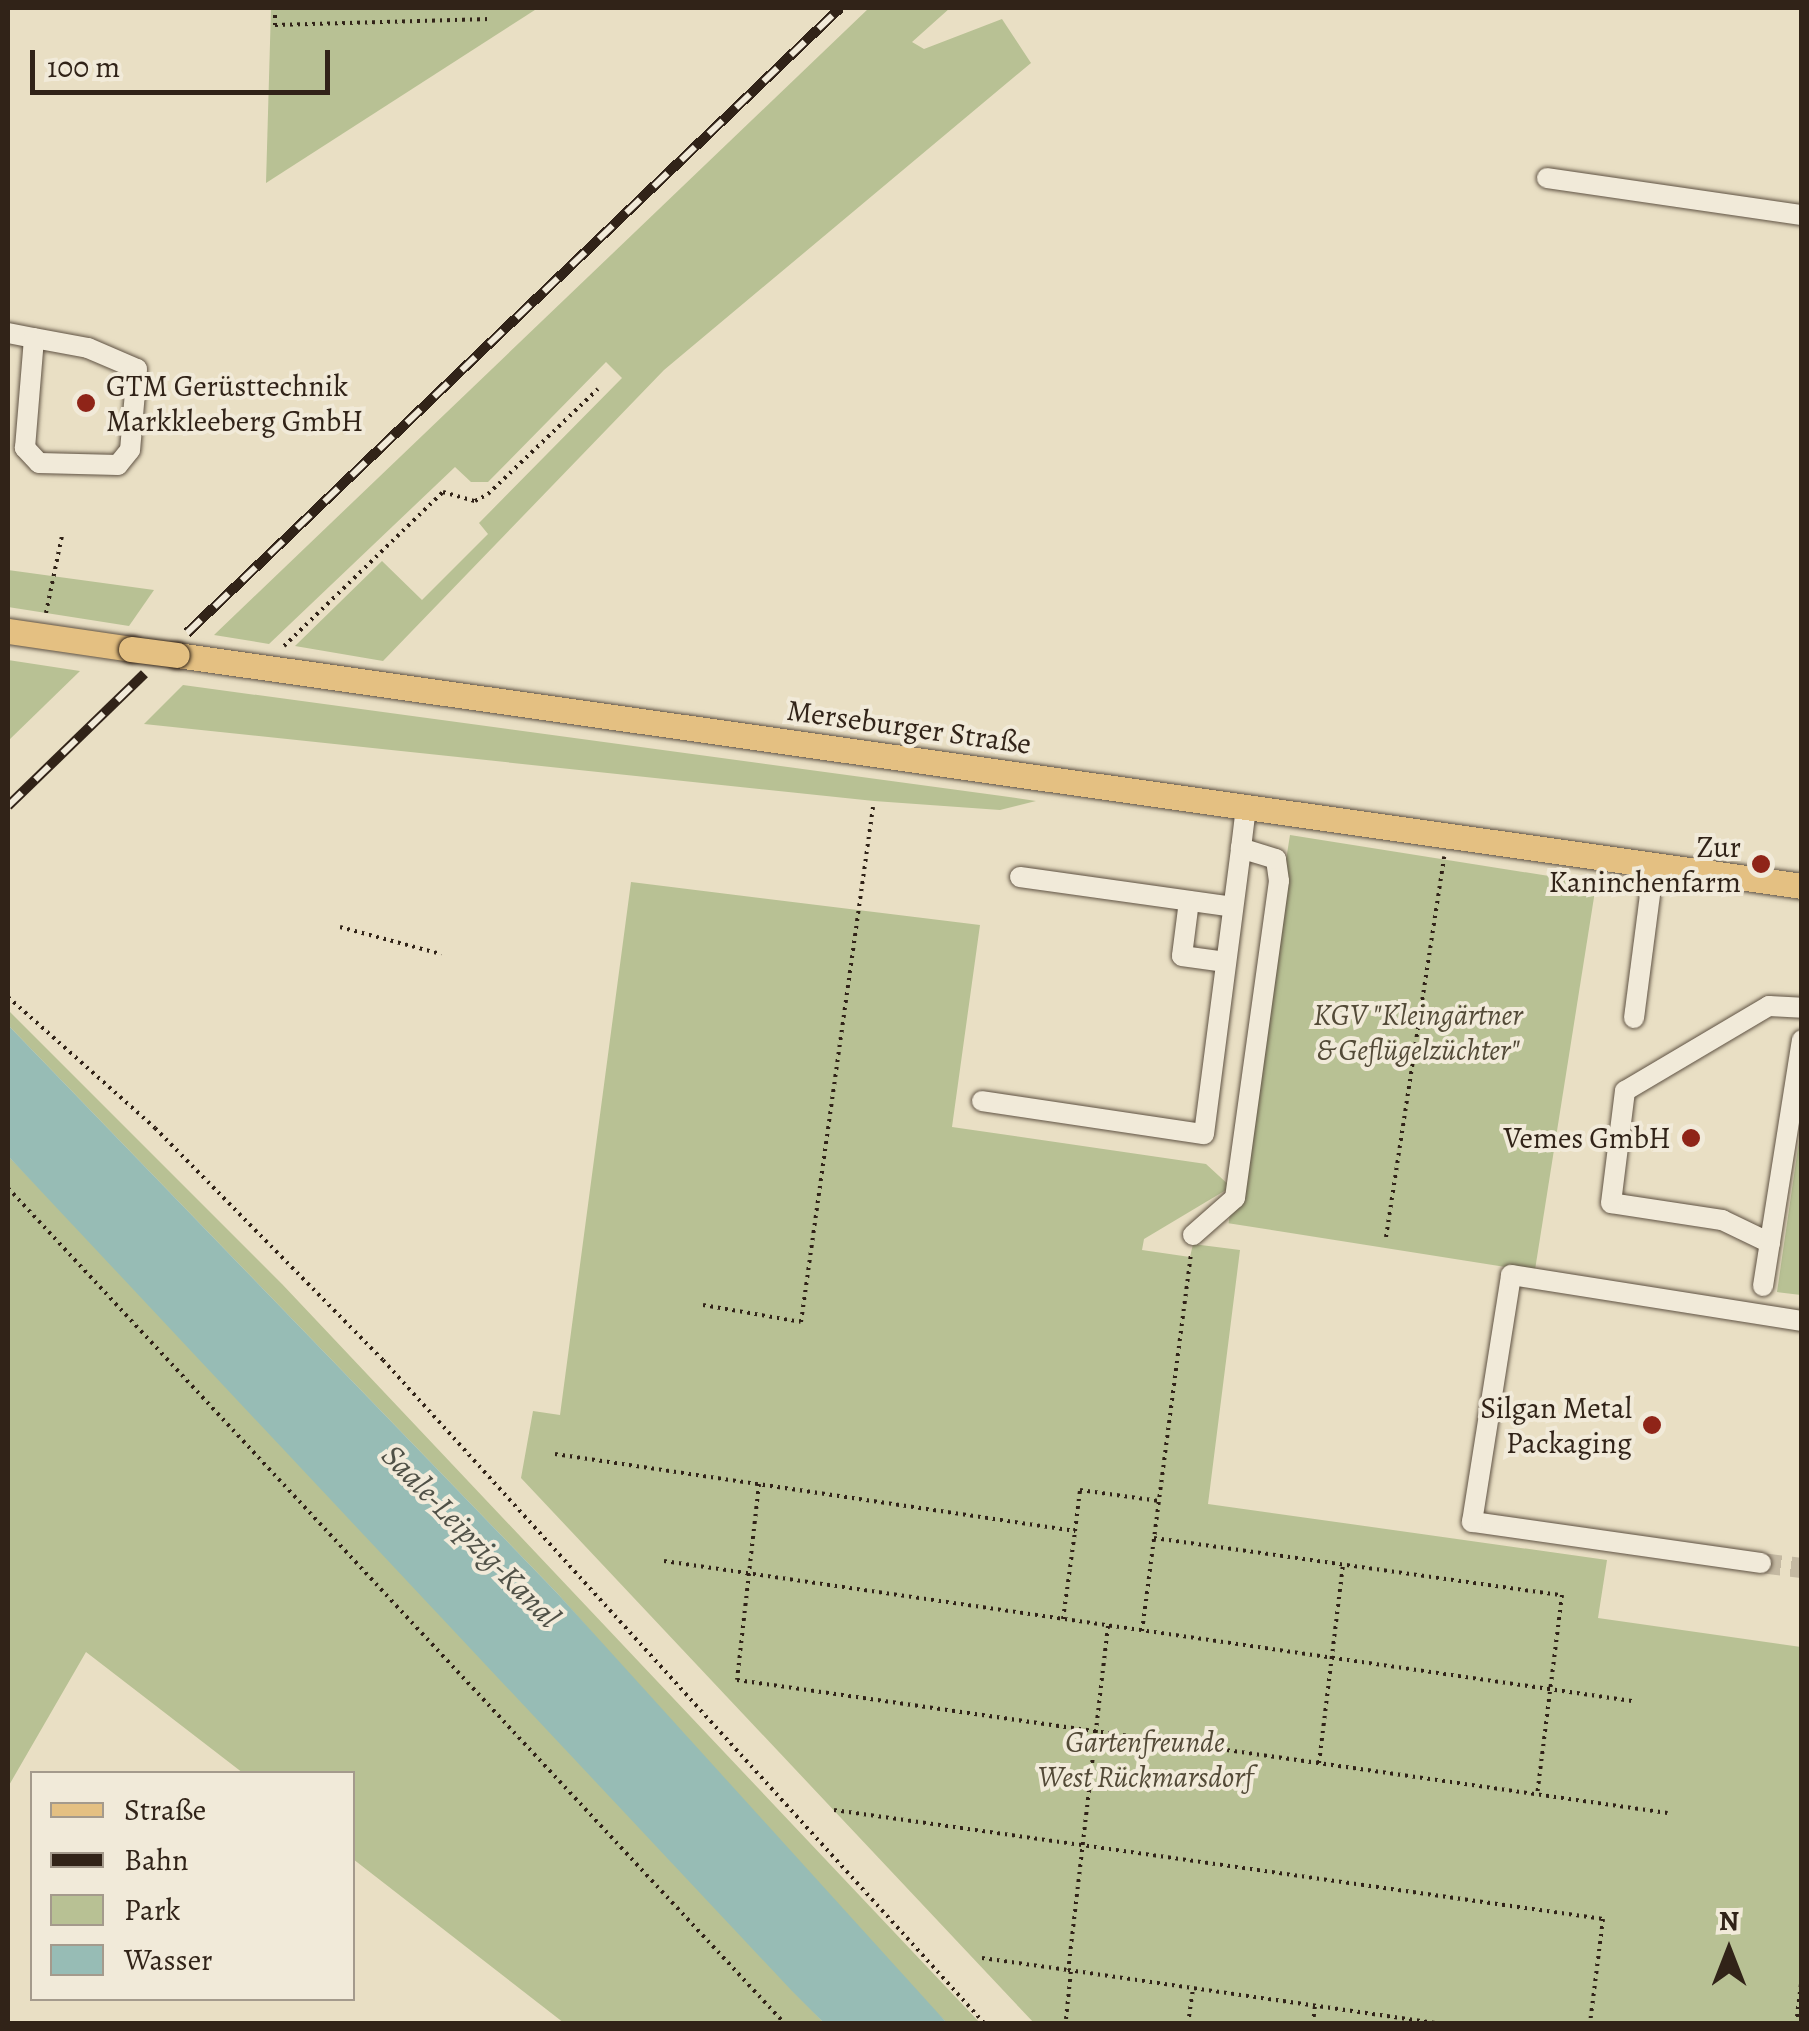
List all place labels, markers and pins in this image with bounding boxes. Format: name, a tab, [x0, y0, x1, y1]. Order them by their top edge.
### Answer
place label: GTM Gerüsttechnik Markkleeberg GmbH	[106, 368, 363, 438]
marker: GTM Gerüsttechnik Markkleeberg GmbH	[75, 392, 97, 414]
place label: Zur Kaninchenfarm	[1548, 829, 1741, 900]
marker: Zur Kaninchenfarm	[1750, 853, 1772, 875]
place label: Vemes GmbH	[1503, 1120, 1671, 1156]
marker: Vemes GmbH	[1680, 1127, 1702, 1149]
place label: Silgan Metal Packaging	[1480, 1390, 1632, 1460]
marker: Silgan Metal Packaging	[1641, 1414, 1663, 1436]

